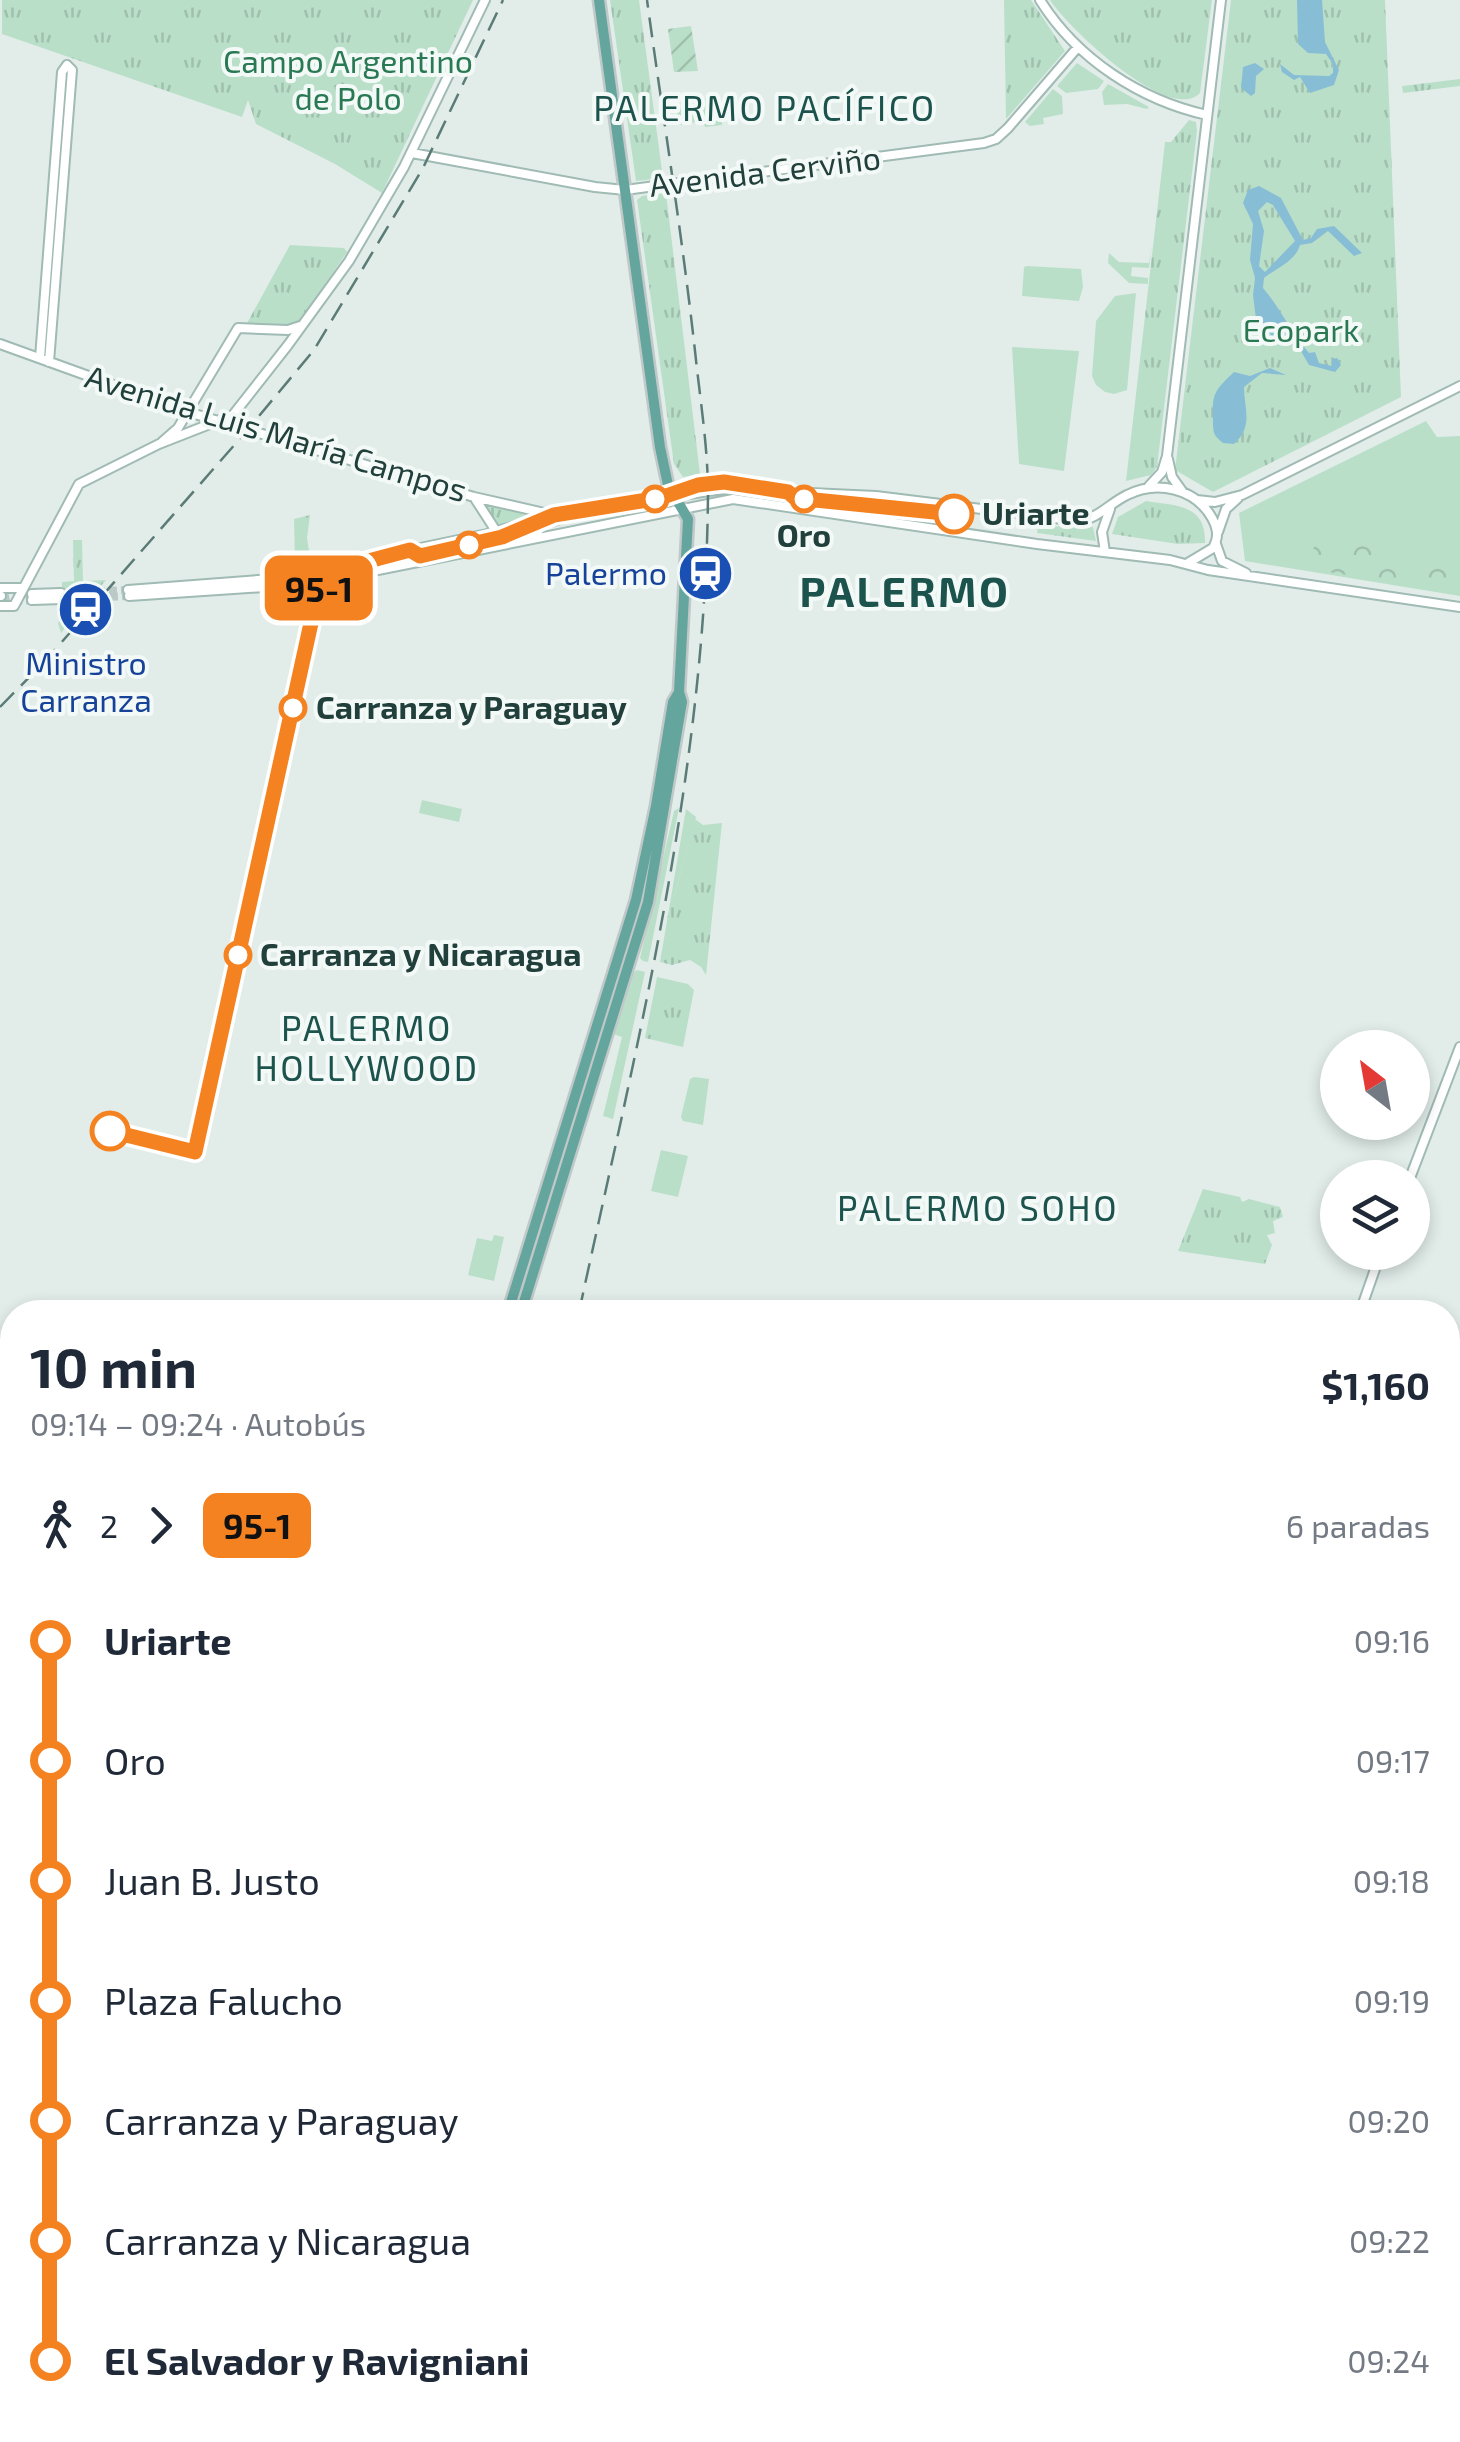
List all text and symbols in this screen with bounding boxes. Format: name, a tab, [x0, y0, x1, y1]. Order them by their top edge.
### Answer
park label: Campo Argentino de Polo	[223, 41, 473, 116]
district label: PALERMO PACÍFICO	[593, 86, 937, 128]
street label: Avenida Cerviño	[647, 137, 883, 203]
park label: Ecopark	[1243, 310, 1359, 348]
street label: Avenida Luis María Campos	[81, 356, 472, 508]
unlabelled marker	[642, 486, 668, 512]
marker: Oro	[791, 486, 817, 512]
place label: Uriarte	[982, 493, 1090, 531]
marker: Uriarte	[935, 495, 973, 533]
place label: Oro	[777, 515, 831, 553]
unlabelled marker	[456, 532, 482, 558]
station icon: Palermo	[676, 544, 736, 604]
place label: Palermo	[545, 553, 667, 591]
line badge: 95-1	[249, 556, 389, 620]
district label: PALERMO	[800, 565, 1010, 615]
text: 95-1	[285, 567, 353, 609]
station icon: Ministro Carranza	[56, 580, 116, 640]
place label: Ministro Carranza	[20, 643, 152, 718]
place label: Carranza y Paraguay	[316, 687, 627, 726]
marker: Carranza y Paraguay	[280, 695, 306, 721]
place label: Carranza y Nicaragua	[260, 934, 581, 973]
marker: Carranza y Nicaragua	[225, 942, 251, 968]
district label: PALERMO HOLLYWOOD	[254, 1006, 480, 1088]
north arrow	[1320, 1030, 1430, 1140]
map controls	[1320, 1030, 1430, 1270]
unlabelled marker	[91, 1112, 129, 1150]
button: layers	[1320, 1160, 1430, 1270]
district label: PALERMO SOHO	[837, 1186, 1119, 1228]
text: 10 min	[30, 1333, 197, 1399]
text: $1,160	[1321, 1362, 1430, 1408]
text: 09:14 – 09:24 · Autobús	[30, 1404, 366, 1442]
icon: walk	[30, 1498, 85, 1553]
icon: forward	[133, 1498, 188, 1553]
text: 95-1	[223, 1504, 291, 1546]
text: 2	[100, 1506, 118, 1544]
text: 6 paradas	[1286, 1506, 1430, 1544]
text: Uriarte	[104, 1617, 232, 1663]
text: 09:16	[1354, 1621, 1430, 1659]
text: Oro	[104, 1737, 166, 1783]
text: 09:17	[1356, 1741, 1430, 1779]
text: Juan B. Justo	[104, 1857, 320, 1903]
text: 09:18	[1353, 1861, 1430, 1899]
text: Plaza Falucho	[104, 1977, 343, 2023]
text: 09:19	[1354, 1981, 1430, 2019]
text: Carranza y Paraguay	[104, 2097, 459, 2143]
text: 09:20	[1348, 2101, 1430, 2139]
text: Carranza y Nicaragua	[104, 2217, 471, 2263]
text: 09:22	[1349, 2221, 1430, 2259]
text: El Salvador y Ravigniani	[104, 2337, 529, 2383]
text: 09:24	[1347, 2341, 1430, 2379]

